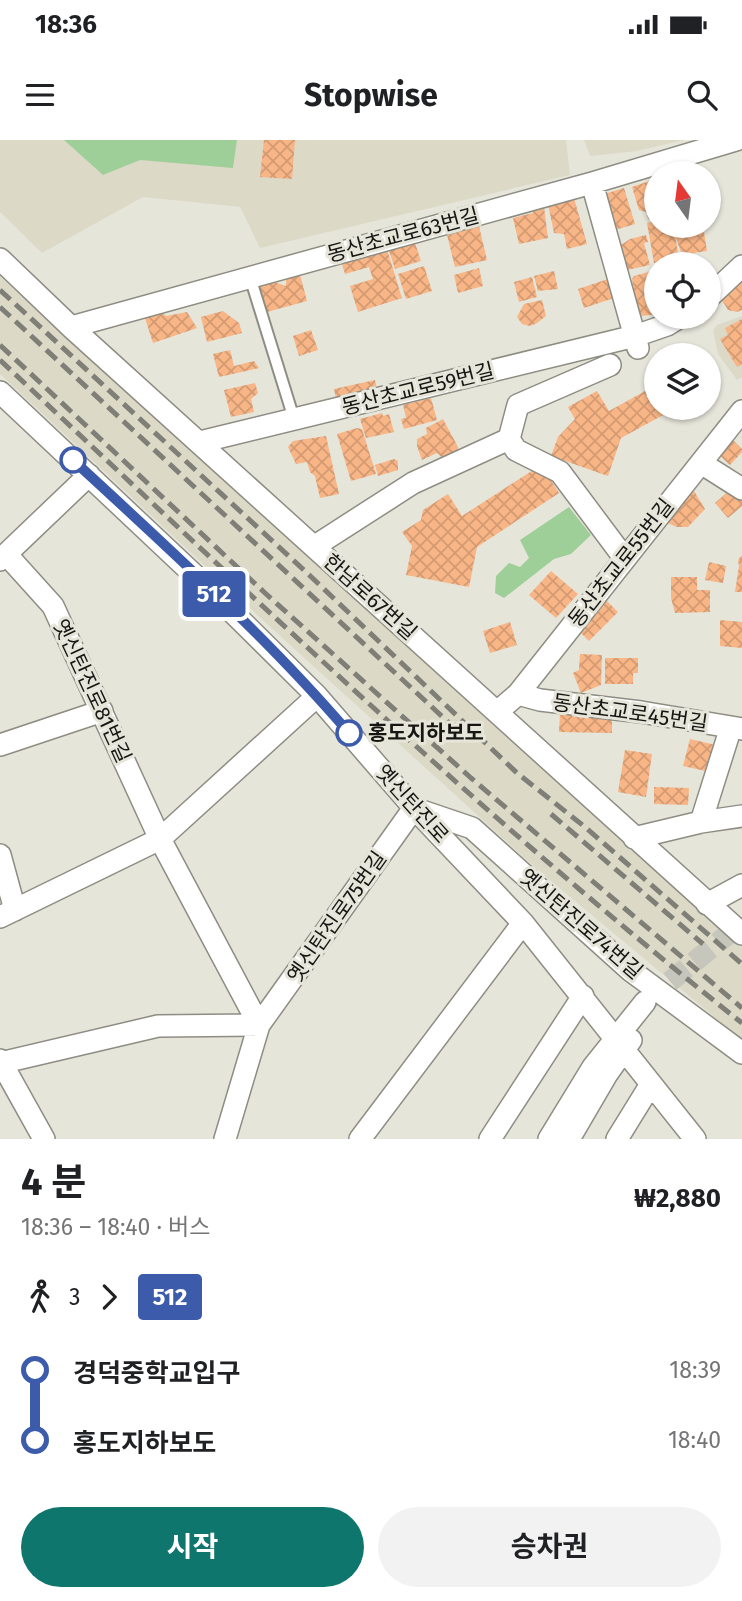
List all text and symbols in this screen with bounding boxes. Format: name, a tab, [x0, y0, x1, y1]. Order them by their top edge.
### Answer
text: 18:36	[35, 9, 97, 40]
icon: menu	[21, 76, 59, 114]
text: Stopwise	[304, 76, 438, 114]
icon: search	[683, 76, 721, 114]
north arrow	[644, 161, 721, 238]
map controls	[644, 161, 721, 420]
street label: 동산초교로63번길	[324, 202, 482, 268]
button: locate	[644, 252, 721, 329]
button: layers	[644, 343, 721, 420]
street label: 동산초교로59번길	[339, 357, 497, 421]
unlabelled marker	[60, 447, 86, 473]
street label: 동산초교로55번길	[563, 493, 679, 633]
street label: 한남로67번길	[318, 548, 422, 646]
line badge: 512	[174, 571, 254, 617]
text: 512	[196, 580, 232, 608]
street label: 옛신탄진로81번길	[47, 615, 137, 767]
street label: 동산초교로45번길	[551, 689, 709, 737]
marker: 홍도지하보도	[336, 720, 362, 746]
place label: 홍도지하보도	[368, 720, 484, 746]
street label: 옛신탄진로	[370, 759, 454, 849]
street label: 옛신탄진로75번길	[282, 846, 392, 988]
street label: 옛신탄진로74번길	[514, 863, 648, 985]
text: 4 분	[21, 1159, 86, 1205]
text: ₩2,880	[634, 1183, 721, 1214]
text: 18:36 – 18:40 · 버스	[21, 1213, 210, 1241]
icon: walk	[21, 1278, 59, 1316]
icon: forward	[90, 1278, 128, 1316]
text: 3	[69, 1283, 80, 1311]
text: 512	[152, 1283, 188, 1311]
text: 18:39	[669, 1356, 721, 1384]
text: 경덕중학교입구	[73, 1358, 240, 1389]
text: 18:40	[668, 1426, 721, 1454]
text: 홍도지하보도	[73, 1428, 217, 1459]
button: 시작	[21, 1507, 364, 1587]
button: 승차권	[378, 1507, 721, 1587]

